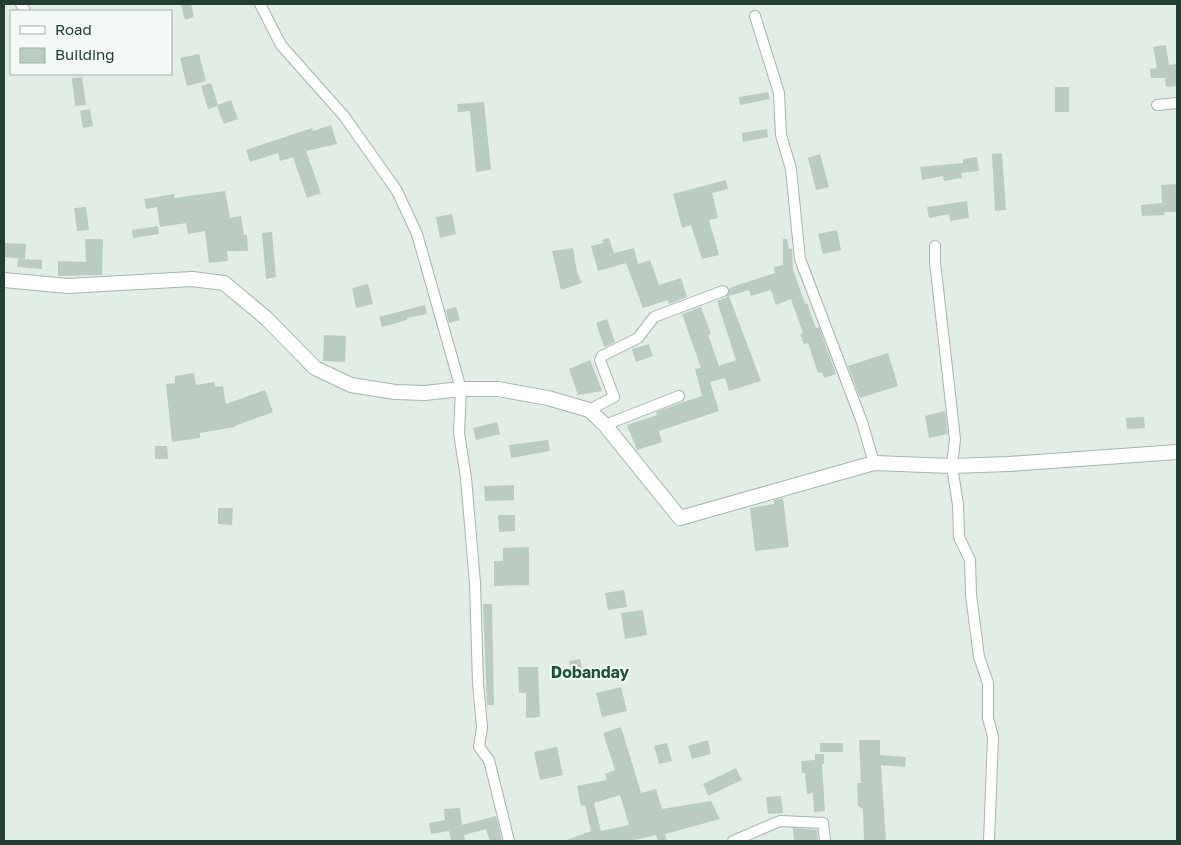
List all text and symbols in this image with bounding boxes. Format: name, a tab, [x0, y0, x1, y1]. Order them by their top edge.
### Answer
legend	[10, 10, 172, 75]
text: Road	[55, 20, 92, 38]
text: Building	[55, 45, 115, 63]
district label: Dobanday	[551, 662, 630, 682]

